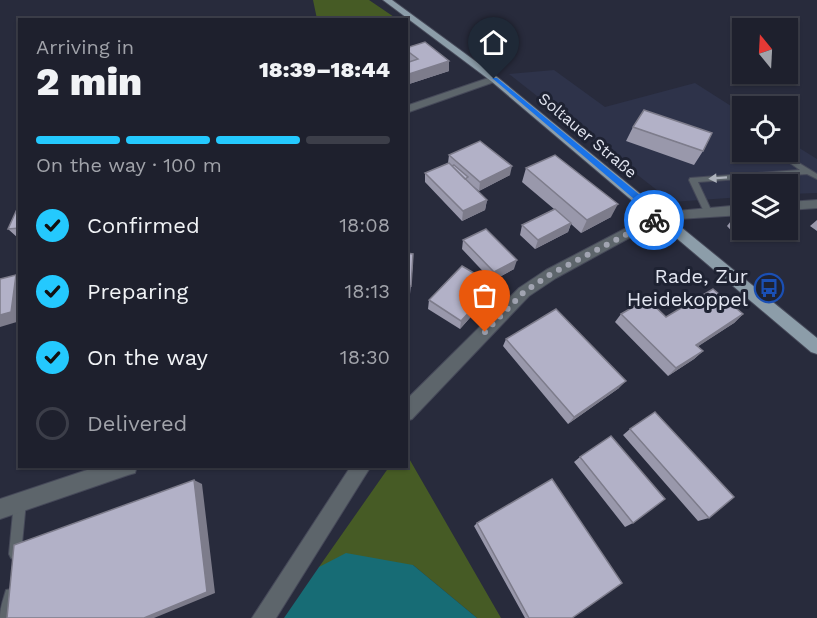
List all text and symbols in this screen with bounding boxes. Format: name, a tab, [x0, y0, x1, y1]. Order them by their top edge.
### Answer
pin	[468, 17, 519, 79]
north arrow	[732, 18, 798, 84]
map controls	[732, 18, 798, 240]
icon: home	[477, 26, 510, 59]
text: Arriving in	[36, 35, 134, 59]
text: 18:39–18:44	[259, 57, 390, 82]
text: 2 min	[36, 59, 142, 104]
street label: Soltauer Straße	[535, 89, 641, 182]
button: locate	[732, 96, 798, 162]
text: On the way · 100 m	[36, 153, 222, 177]
one-way arrow	[709, 173, 728, 183]
button: layers	[732, 174, 798, 240]
courier	[624, 190, 684, 250]
icon: bike	[638, 204, 671, 237]
icon: check	[36, 209, 69, 242]
text: Confirmed	[87, 213, 200, 238]
text: 18:08	[339, 213, 390, 237]
place label: Rade, Zur Heidekoppel	[627, 264, 748, 311]
pin	[459, 270, 510, 332]
bus stop icon: Rade, Zur Heidekoppel	[753, 272, 785, 304]
icon: check	[36, 275, 69, 308]
text: Preparing	[87, 279, 188, 304]
text: 18:13	[345, 279, 390, 303]
icon: bag	[468, 279, 501, 312]
icon: check	[36, 341, 69, 374]
text: On the way	[87, 345, 208, 370]
text: 18:30	[340, 345, 390, 369]
text: Delivered	[87, 411, 187, 436]

